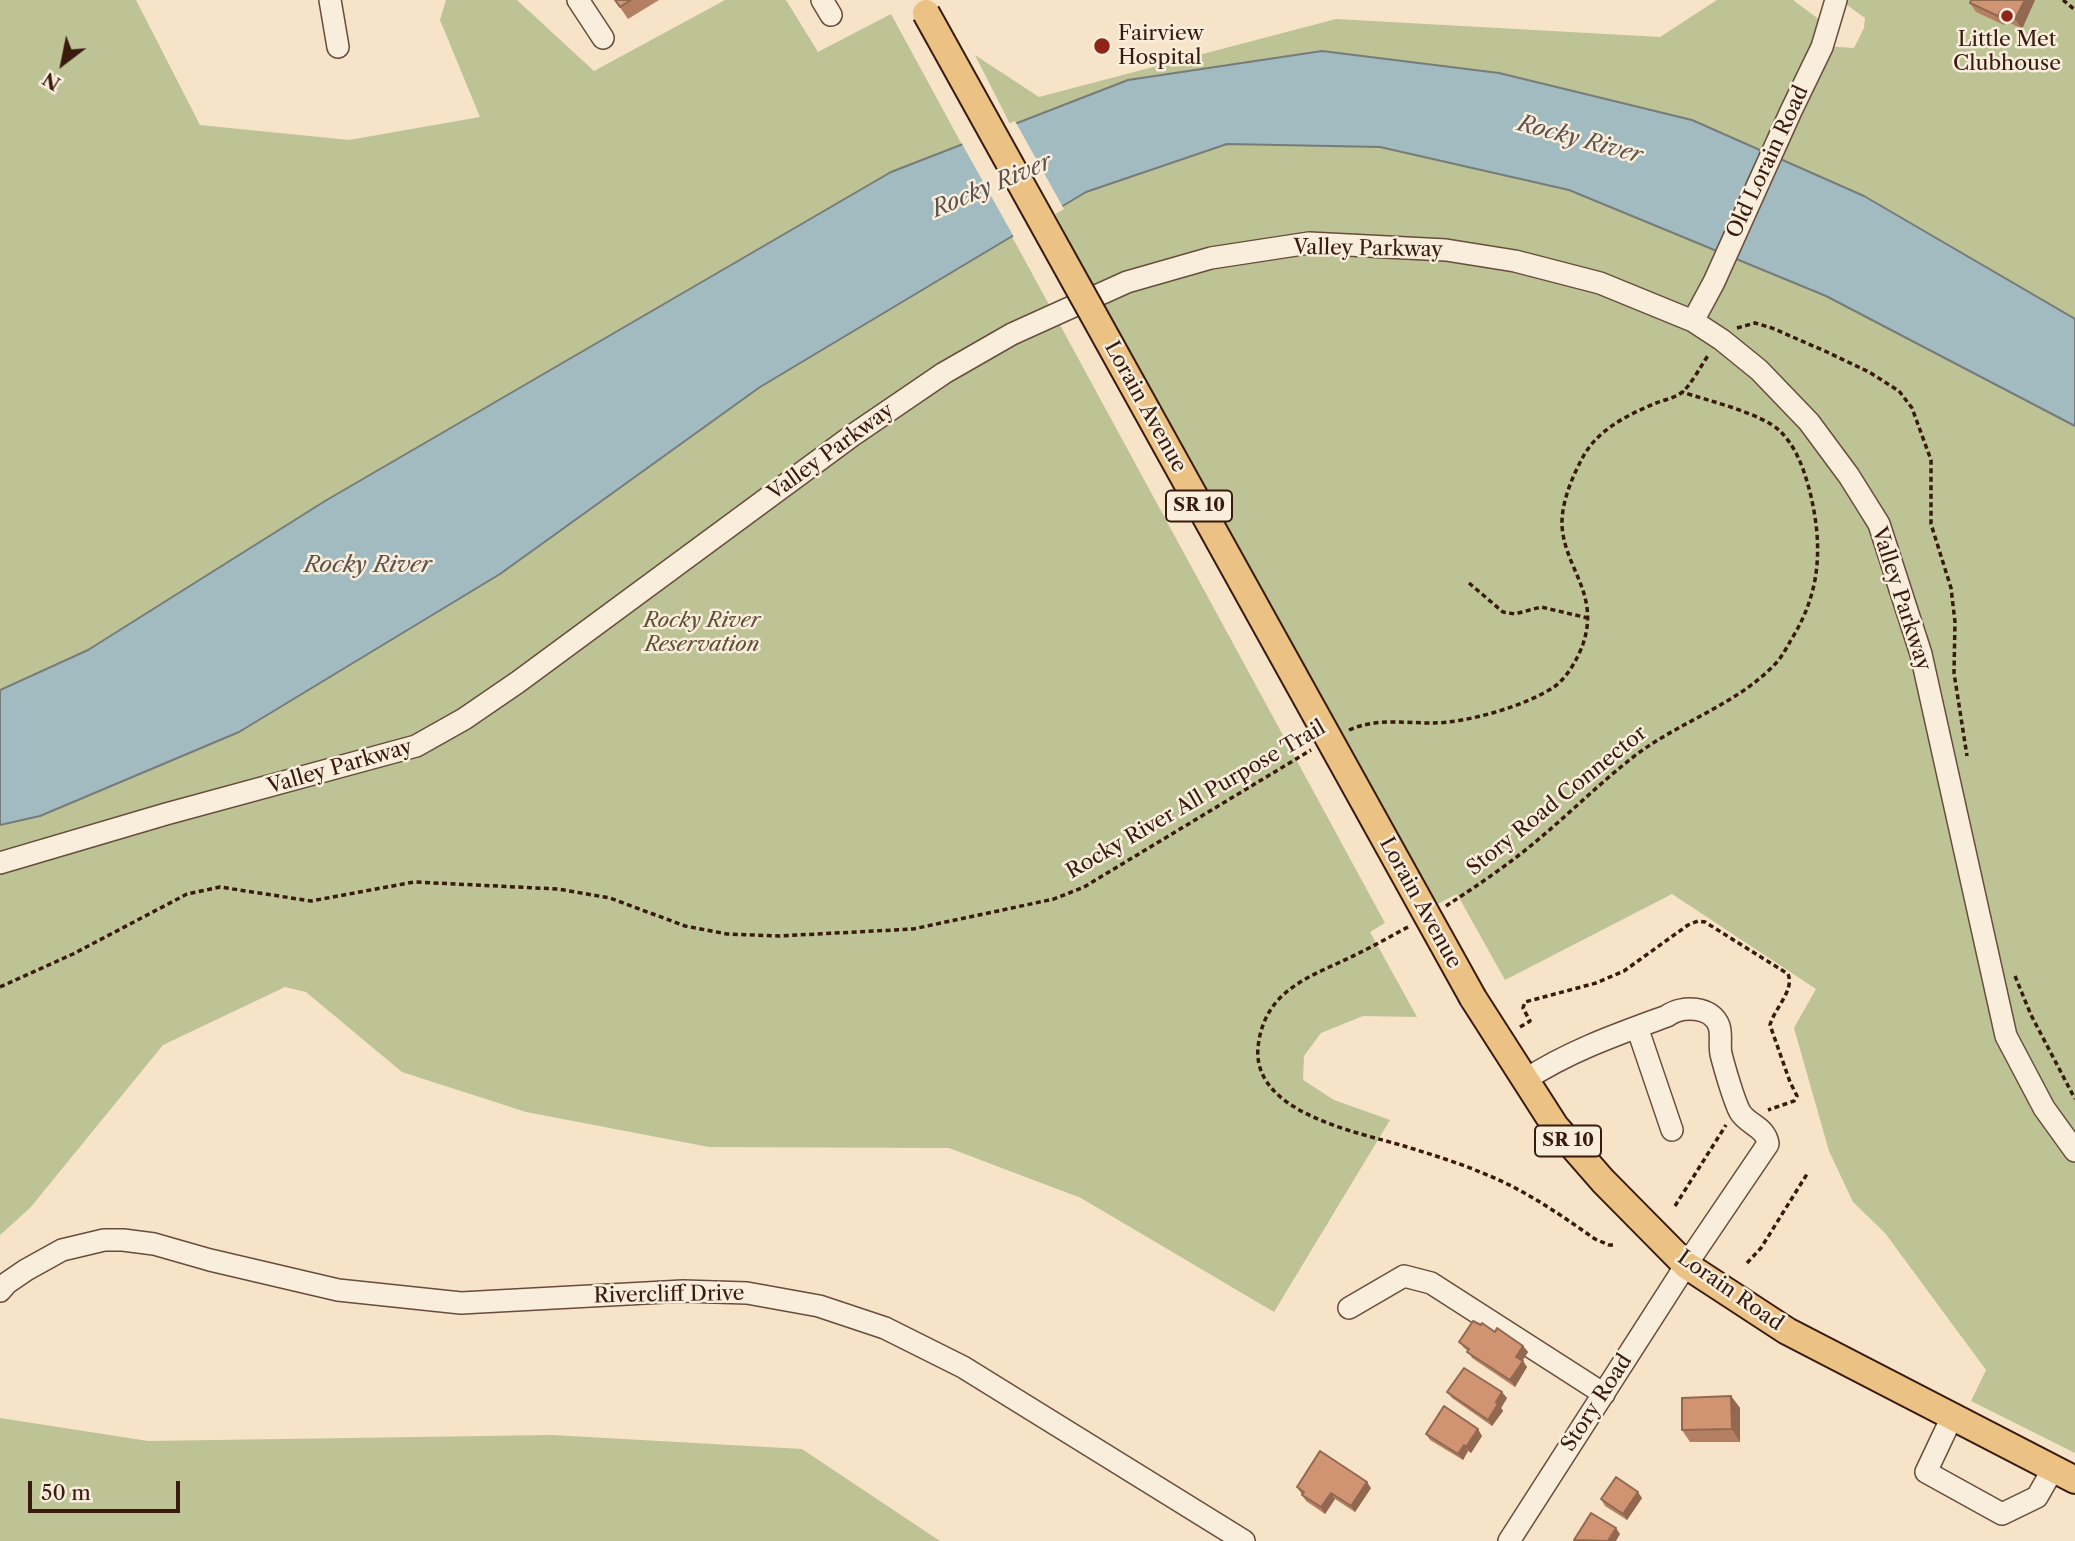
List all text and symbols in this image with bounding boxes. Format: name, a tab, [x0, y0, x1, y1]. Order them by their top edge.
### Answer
marker: Little Met Clubhouse	[1999, 8, 2015, 24]
place label: Fairview Hospital	[1118, 21, 1204, 71]
place label: Little Met Clubhouse	[1953, 27, 2061, 77]
north arrow	[28, 28, 98, 98]
marker: Fairview Hospital	[1092, 36, 1112, 56]
text: N	[39, 67, 65, 95]
street label: Old Lorain Road	[1722, 82, 1814, 242]
water label: Rocky River	[1515, 110, 1645, 170]
water label: Rocky River	[928, 148, 1056, 224]
street label: Valley Parkway	[1293, 235, 1443, 263]
street label: Lorain Avenue	[1099, 337, 1191, 477]
street label: Valley Parkway	[763, 398, 899, 506]
road number: SR 10	[1166, 491, 1232, 522]
street label: Valley Parkway	[1866, 524, 1936, 674]
water label: Rocky River	[304, 551, 432, 579]
park label: Rocky River Reservation	[644, 608, 760, 658]
street label: Rocky River All Purpose Trail	[1062, 715, 1330, 885]
street label: Story Road Connector	[1462, 721, 1652, 881]
street label: Valley Parkway	[265, 734, 415, 800]
street label: Lorain Avenue	[1374, 833, 1466, 973]
road number: SR 10	[1535, 1126, 1601, 1156]
street label: Lorain Road	[1672, 1245, 1788, 1337]
street label: Rivercliff Drive	[593, 1281, 745, 1309]
street label: Story Road	[1556, 1350, 1638, 1456]
scale bar	[32, 1468, 184, 1512]
text: 50 m	[41, 1480, 91, 1505]

